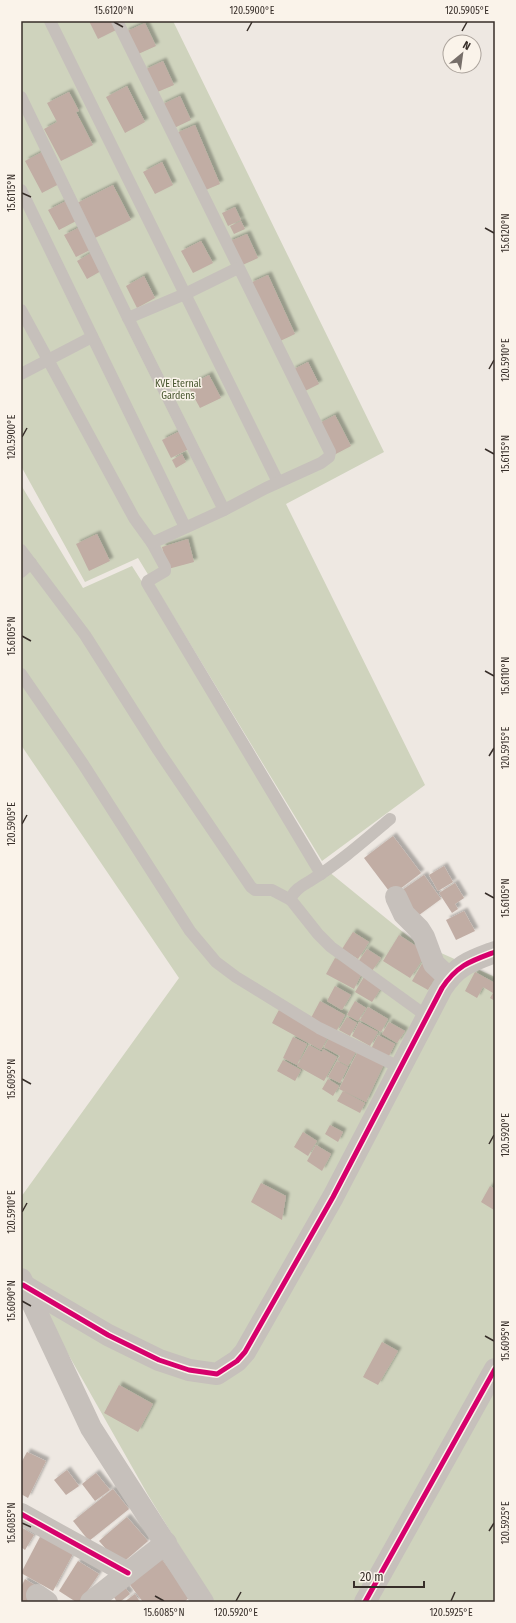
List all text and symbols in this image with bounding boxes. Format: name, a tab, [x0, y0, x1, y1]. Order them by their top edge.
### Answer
text: 15.6120°N	[94, 5, 134, 17]
text: 120.5900°E	[230, 5, 275, 17]
text: 120.5905°E	[445, 5, 489, 17]
north arrow	[442, 34, 482, 74]
text: N	[461, 38, 473, 53]
text: 15.6115°N	[6, 174, 18, 212]
text: 15.6120°N	[500, 213, 512, 253]
text: 120.5910°E	[500, 338, 512, 382]
park label: KVE Eternal Gardens	[155, 378, 201, 402]
text: 120.5900°E	[6, 414, 18, 459]
text: 15.6115°N	[500, 435, 512, 473]
text: 15.6105°N	[6, 616, 18, 656]
text: 15.6110°N	[500, 657, 512, 695]
text: 120.5915°E	[500, 726, 512, 769]
text: 120.5905°E	[6, 802, 18, 846]
text: 15.6105°N	[500, 878, 512, 918]
text: 15.6095°N	[6, 1059, 18, 1099]
text: 120.5920°E	[500, 1113, 512, 1157]
text: 120.5910°E	[6, 1190, 18, 1234]
text: 15.6090°N	[6, 1280, 18, 1322]
text: 15.6095°N	[500, 1321, 512, 1361]
text: 120.5925°E	[500, 1501, 512, 1545]
text: 15.6085°N	[6, 1503, 18, 1543]
scale bar	[354, 1563, 424, 1589]
text: 20 m	[360, 1570, 384, 1584]
text: 15.6085°N	[144, 1607, 184, 1619]
text: 120.5920°E	[214, 1607, 258, 1619]
text: 120.5925°E	[429, 1607, 473, 1619]

